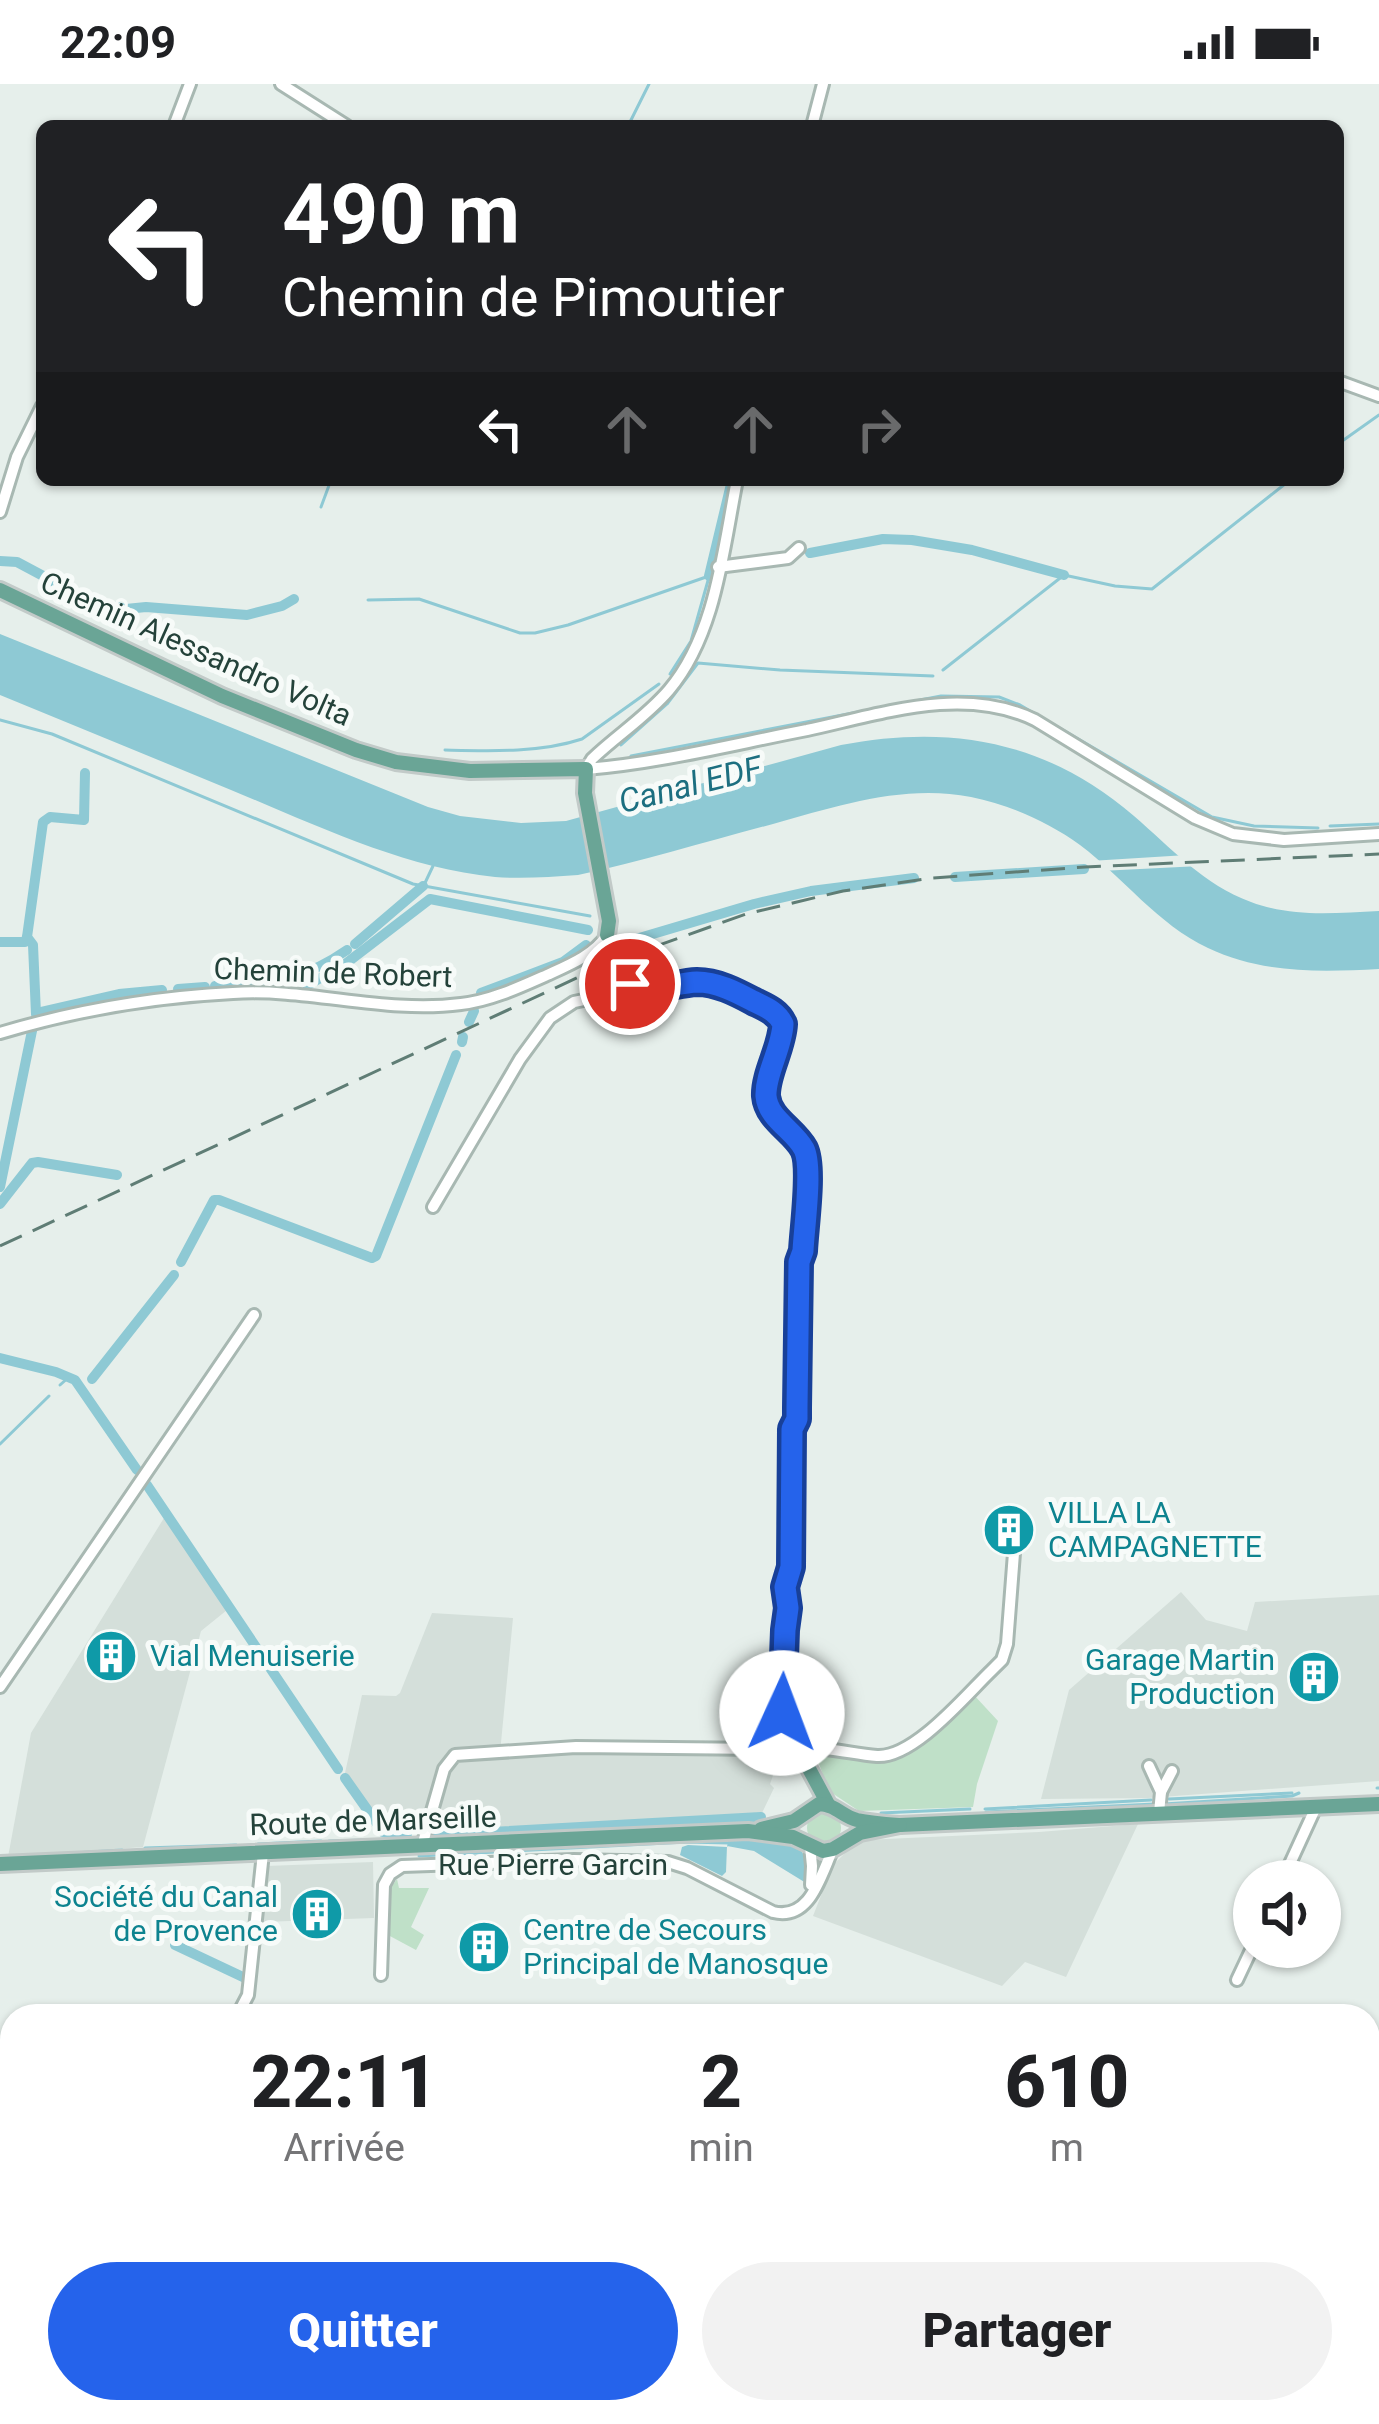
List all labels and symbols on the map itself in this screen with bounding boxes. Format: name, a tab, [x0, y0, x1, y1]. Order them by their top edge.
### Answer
street label: Chemin Alessandro Volta	[35, 564, 357, 733]
water label: Canal EDF	[615, 747, 768, 821]
pin	[579, 933, 681, 1035]
street label: Chemin de Robert	[213, 951, 453, 994]
place label: VILLA LA CAMPAGNETTE	[1048, 1495, 1262, 1564]
building icon: VILLA LA CAMPAGNETTE	[981, 1502, 1037, 1558]
building icon: Vial Menuiserie	[83, 1628, 139, 1684]
place label: Vial Menuiserie	[150, 1638, 355, 1673]
place label: Garage Martin Production	[1085, 1642, 1275, 1711]
building icon: Garage Martin Production	[1286, 1649, 1342, 1705]
position arrow	[719, 1650, 845, 1776]
street label: Route de Marseille	[249, 1799, 497, 1842]
street label: Rue Pierre Garcin	[438, 1847, 668, 1882]
place label: Société du Canal de Provence	[54, 1879, 278, 1948]
building icon: Société du Canal de Provence	[289, 1886, 345, 1942]
place label: Centre de Secours Principal de Manosque	[523, 1912, 828, 1981]
building icon: Centre de Secours Principal de Manosque	[456, 1919, 512, 1975]

